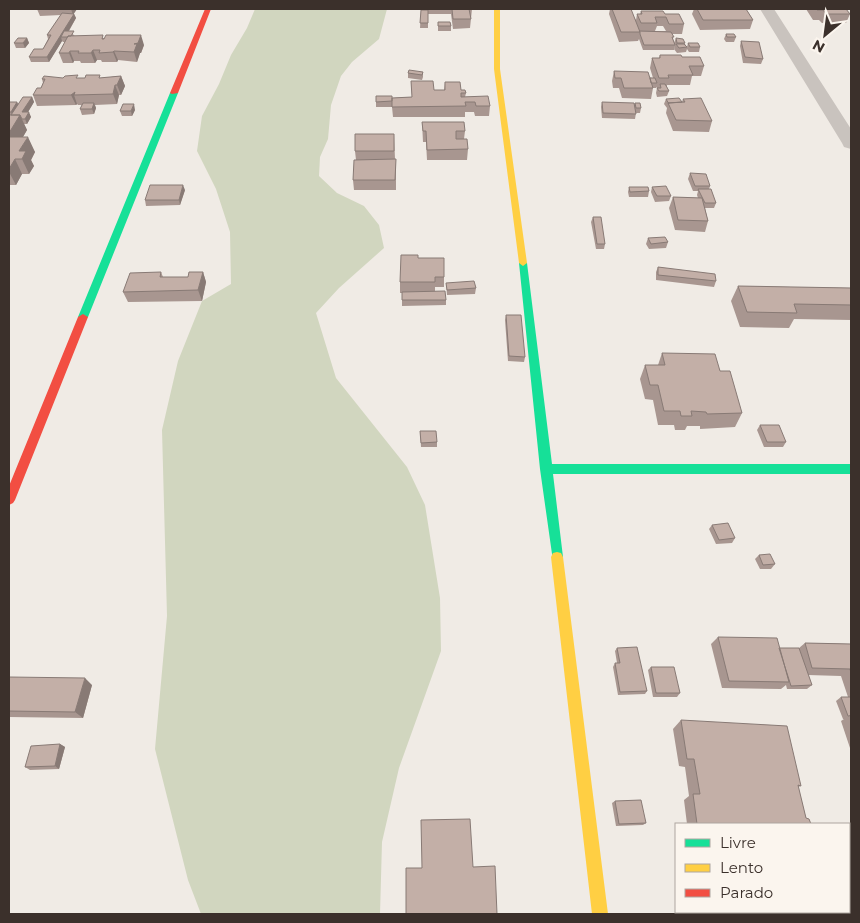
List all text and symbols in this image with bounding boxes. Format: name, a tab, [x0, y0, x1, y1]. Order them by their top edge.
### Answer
north arrow	[800, 10, 850, 60]
text: N	[809, 36, 828, 57]
legend	[675, 823, 850, 913]
text: Livre	[720, 833, 756, 852]
text: Lento	[720, 858, 763, 877]
text: Parado	[720, 883, 773, 902]

